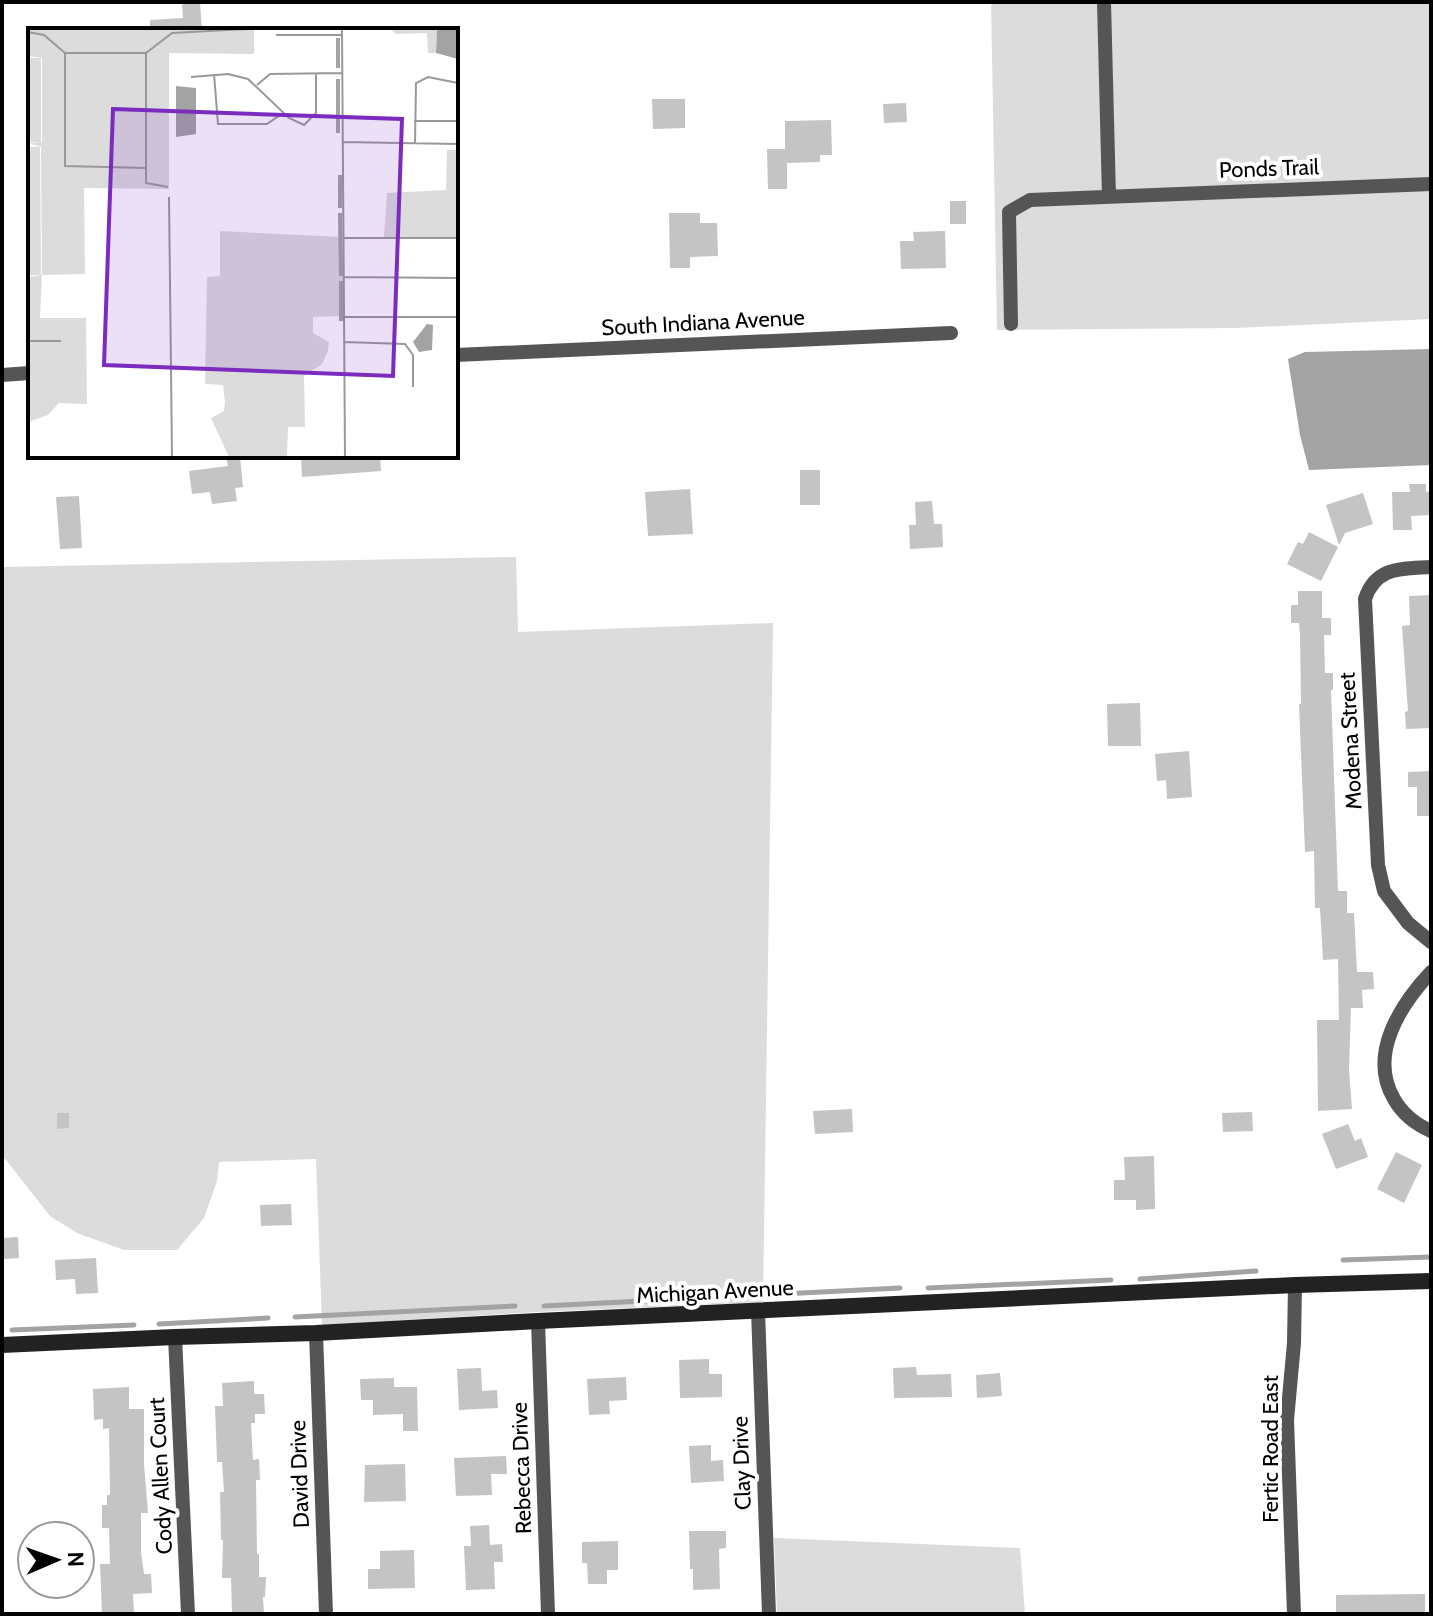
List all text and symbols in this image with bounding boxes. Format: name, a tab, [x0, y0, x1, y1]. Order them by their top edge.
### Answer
inset map	[28, 28, 458, 458]
street label: Ponds Trail	[1219, 153, 1320, 184]
street label: South Indiana Avenue	[601, 304, 805, 341]
street label: Modena Street	[1333, 671, 1368, 810]
street label: Michigan Avenue	[636, 1274, 794, 1309]
street label: Fertic Road East	[1257, 1375, 1284, 1523]
street label: Cody Allen Court	[143, 1396, 178, 1555]
street label: Rebecca Drive	[506, 1401, 537, 1535]
street label: Clay Drive	[726, 1415, 757, 1511]
street label: David Drive	[284, 1420, 315, 1528]
north arrow	[16, 1520, 96, 1600]
text: N	[62, 1551, 89, 1568]

